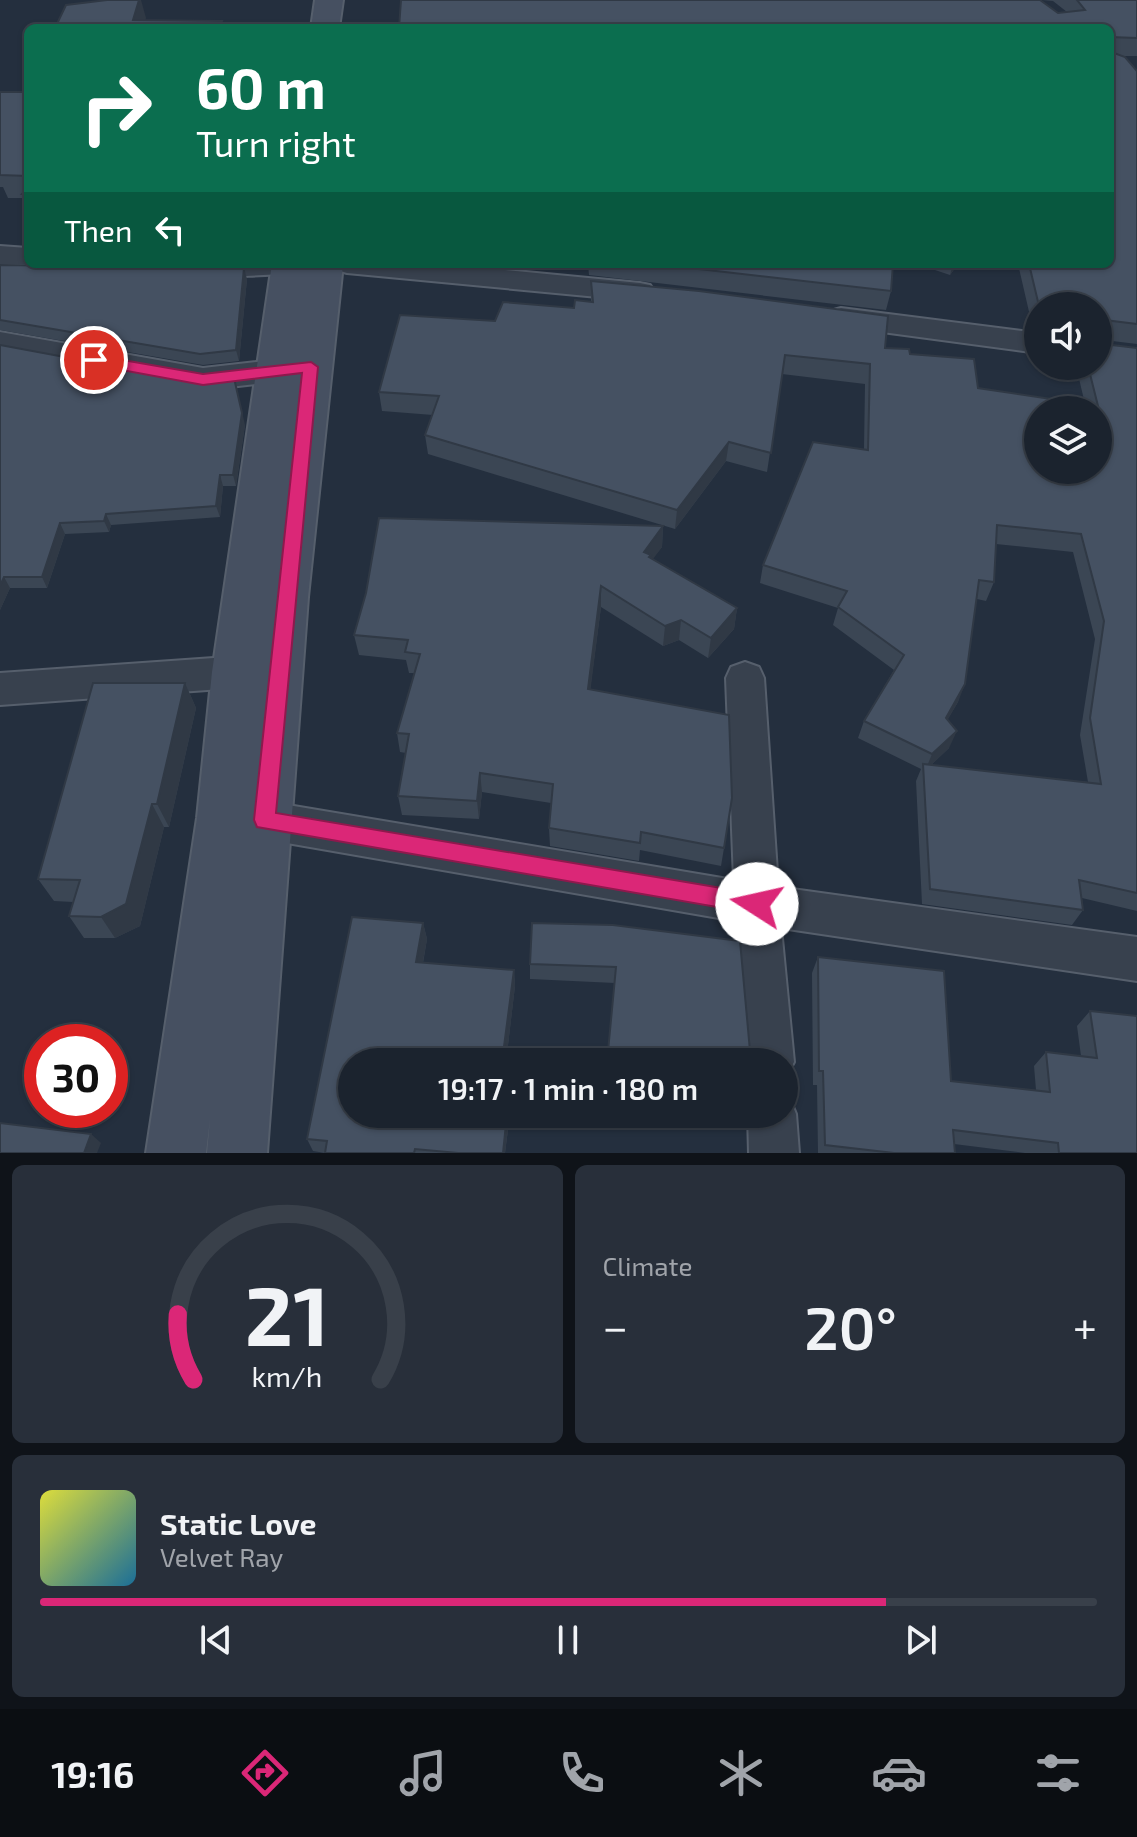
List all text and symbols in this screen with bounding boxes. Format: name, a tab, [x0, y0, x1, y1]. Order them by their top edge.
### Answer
text: 60 m	[196, 53, 326, 120]
icon: right	[64, 56, 168, 160]
text: Turn right	[196, 121, 356, 164]
icon: left	[148, 208, 192, 252]
text: Then	[64, 212, 132, 248]
map controls	[1024, 292, 1112, 484]
button: sound	[1024, 292, 1112, 380]
pin	[60, 326, 128, 394]
icon: arrive	[72, 338, 116, 382]
button: layers	[1024, 396, 1112, 484]
position arrow	[715, 862, 799, 946]
speed limit sign: 30	[24, 1024, 128, 1128]
text: 19:17 · 1 min · 180 m	[438, 1070, 698, 1106]
text: Climate	[603, 1250, 692, 1281]
text: 21	[245, 1263, 329, 1363]
text: 20°	[804, 1290, 897, 1362]
text: −	[603, 1299, 628, 1352]
text: +	[1073, 1299, 1097, 1352]
text: km/h	[252, 1358, 323, 1393]
text: Static Love	[160, 1505, 316, 1541]
text: Velvet Ray	[160, 1541, 283, 1572]
icon: previous	[194, 1618, 238, 1662]
icon: pause	[546, 1618, 590, 1662]
icon: next	[899, 1618, 943, 1662]
icon: directions	[237, 1745, 293, 1801]
icon: music	[395, 1745, 451, 1801]
icon: phone	[554, 1745, 610, 1801]
icon: climate	[713, 1745, 769, 1801]
icon: car	[871, 1745, 927, 1801]
icon: filters	[1030, 1745, 1086, 1801]
text: 19:16	[51, 1752, 134, 1795]

